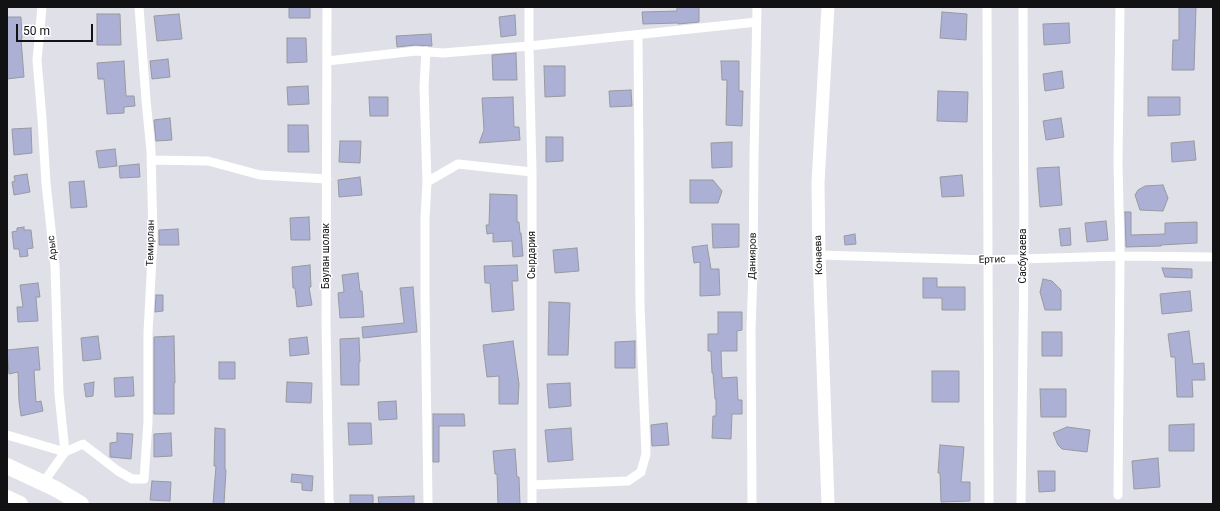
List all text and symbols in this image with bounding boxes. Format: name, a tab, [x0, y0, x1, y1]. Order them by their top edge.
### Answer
scale bar	[18, 16, 95, 42]
text: 50 m	[23, 24, 50, 38]
street label: Темирлан	[145, 220, 157, 266]
street label: Баулан шолак	[320, 223, 332, 289]
street label: Сасбукаева	[1017, 229, 1029, 283]
street label: Сырдария	[526, 231, 538, 279]
street label: Данияров	[747, 232, 759, 280]
street label: Арыс	[46, 235, 60, 261]
street label: Конаева	[812, 235, 826, 275]
street label: Ертис	[979, 254, 1005, 266]

